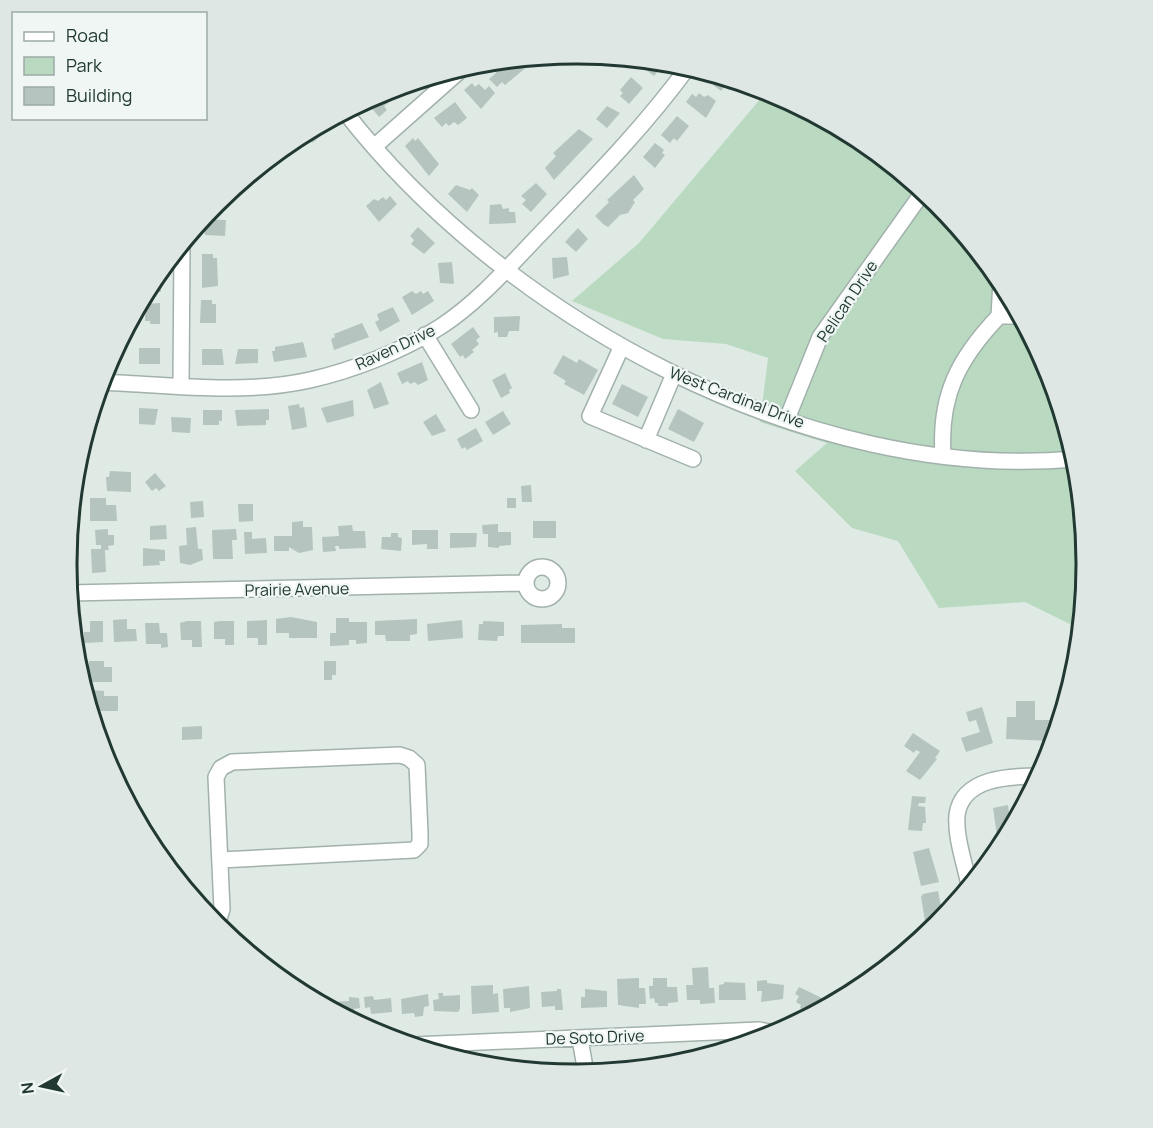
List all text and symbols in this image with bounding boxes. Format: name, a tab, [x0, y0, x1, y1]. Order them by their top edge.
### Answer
legend	[12, 12, 207, 120]
text: Road	[66, 23, 109, 47]
text: Park	[66, 53, 103, 77]
text: Building	[66, 83, 132, 107]
street label: Pelican Drive	[812, 256, 882, 346]
street label: Raven Drive	[352, 319, 438, 375]
street label: West Cardinal Drive	[666, 361, 808, 433]
street label: Prairie Avenue	[245, 577, 349, 601]
street label: De Soto Drive	[545, 1024, 645, 1050]
north arrow	[12, 1056, 72, 1116]
text: N	[15, 1081, 39, 1095]

